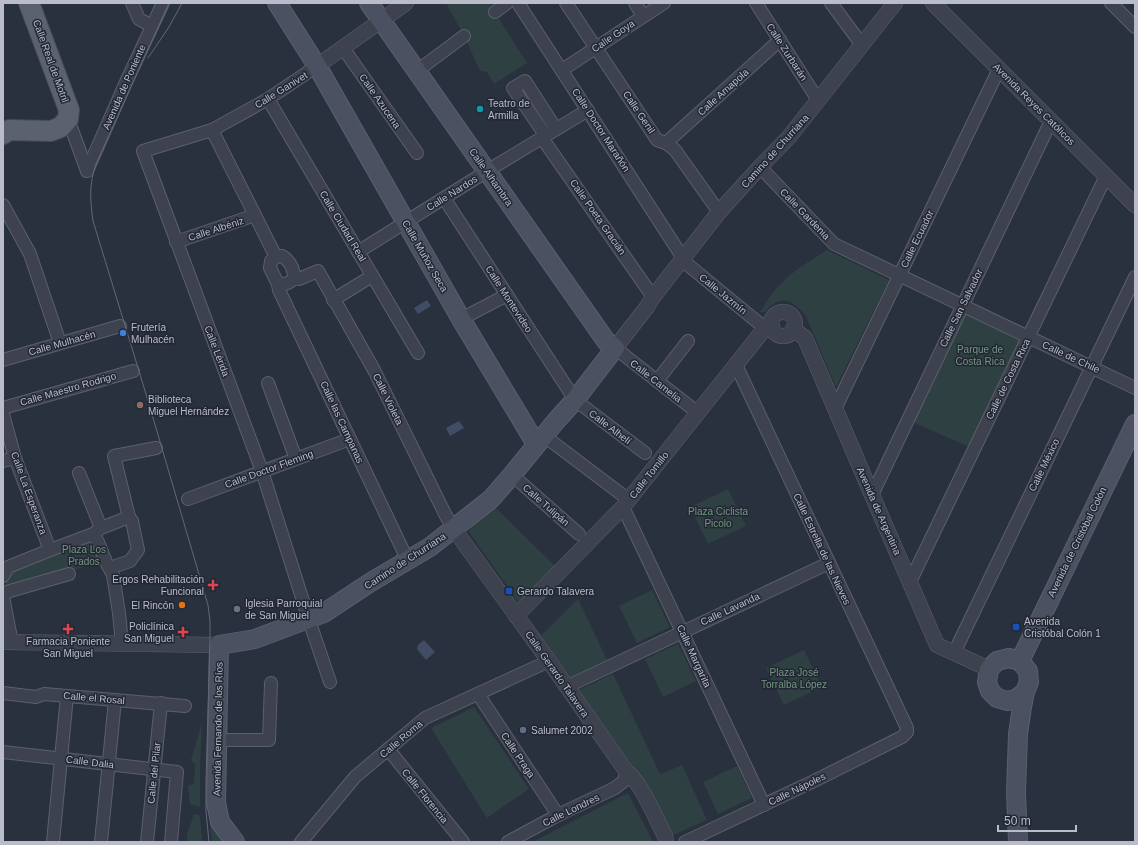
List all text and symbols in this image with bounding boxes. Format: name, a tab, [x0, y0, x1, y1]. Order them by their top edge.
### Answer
street label: Calle Goya	[589, 17, 637, 54]
street label: Calle Real de Motril	[31, 18, 71, 104]
street label: Calle Zurbarán	[764, 21, 810, 83]
street label: Avenida de Poniente	[100, 42, 148, 131]
street label: Avenida Reyes Católicos	[991, 61, 1077, 147]
street label: Calle Amapola	[695, 66, 751, 118]
street label: Calle Ganivet	[253, 69, 310, 111]
street label: Calle Azucena	[357, 72, 403, 131]
street label: Calle Doctor Marañón	[570, 86, 632, 174]
street label: Calle Genil	[621, 89, 657, 135]
place label: Teatro de Armilla	[488, 98, 530, 121]
marker: Teatro de Armilla	[475, 104, 485, 114]
street label: Camino de Churriana	[739, 112, 811, 190]
street label: Calle Alhambra	[467, 146, 515, 208]
street label: Calle Nardos	[425, 173, 479, 213]
street label: Calle Poeta Gracián	[568, 177, 628, 257]
street label: Calle Gardenia	[778, 186, 832, 242]
street label: Calle Ciudad Real	[318, 189, 368, 263]
street label: Calle Ecuador	[898, 208, 936, 270]
street label: Calle Albéniz	[187, 215, 245, 243]
street label: Calle Muñoz Seca	[400, 218, 450, 294]
street label: Calle Montevideo	[483, 264, 535, 335]
street label: Calle San Salvador	[937, 267, 985, 349]
street label: Calle Jazmín	[697, 272, 749, 316]
place label: Frutería Mulhacén	[131, 322, 174, 345]
street label: Calle Lérida	[202, 324, 232, 378]
street label: Calle Mulhacén	[27, 328, 97, 358]
marker: Frutería Mulhacén	[118, 328, 128, 338]
street label: Calle de Costa Rica	[984, 336, 1033, 421]
street label: Calle de Chile	[1040, 339, 1102, 375]
park label: Parque de Costa Rica	[956, 344, 1005, 367]
street label: Calle Camelia	[628, 358, 684, 405]
street label: Calle Maestro Rodrigo	[19, 370, 118, 408]
street label: Calle Violeta	[371, 371, 405, 427]
street label: Calle las Campanas	[318, 379, 366, 465]
place label: Biblioteca Miguel Hernández	[148, 394, 229, 417]
marker: Biblioteca Miguel Hernández	[135, 400, 145, 410]
street label: Calle Alhelí	[587, 408, 633, 447]
street label: Calle México	[1027, 436, 1062, 493]
street label: Calle Doctor Fleming	[223, 448, 315, 490]
street label: Calle Tomillo	[627, 449, 671, 501]
street label: Calle La Esperanza	[9, 450, 49, 536]
street label: Avenida de Argentina	[855, 465, 903, 557]
street label: Calle Tulipán	[521, 482, 571, 528]
street label: Avenida de Cristóbal Colón	[1046, 485, 1108, 599]
street label: Calle Estrella de las Nieves	[791, 492, 853, 606]
park label: Plaza Ciclista Picolo	[688, 506, 748, 529]
street label: Camino de Churriana	[362, 530, 448, 592]
park label: Plaza Los Prados	[62, 544, 106, 567]
place label: Ergos Rehabilitación Funcional	[112, 574, 204, 597]
marker: Ergos Rehabilitación Funcional	[207, 579, 219, 591]
marker: Gerardo Talavera	[504, 586, 514, 596]
place label: Gerardo Talavera	[517, 586, 595, 597]
street label: Calle Lavanda	[699, 590, 762, 627]
place label: Iglesia Parroquial de San Miguel	[245, 598, 322, 621]
place label: El Rincón	[131, 600, 174, 611]
marker: El Rincón	[177, 600, 187, 610]
marker: Iglesia Parroquial de San Miguel	[232, 604, 242, 614]
place label: Avenida Cristóbal Colón 1	[1024, 616, 1101, 639]
place label: Policlínica San Miguel	[124, 621, 174, 644]
marker: Avenida Cristóbal Colón 1	[1011, 622, 1021, 632]
street label: Calle Margarita	[675, 623, 713, 689]
marker: Farmacia Poniente San Miguel	[63, 624, 73, 634]
marker: Policlínica San Miguel	[177, 626, 189, 638]
street label: Calle Gerardo Talavera	[523, 629, 591, 720]
place label: Farmacia Poniente San Miguel	[26, 636, 110, 659]
street label: Avenida Fernando de los Ríos	[211, 662, 225, 796]
park label: Plaza José Torralba López	[761, 667, 827, 690]
street label: Calle el Rosal	[63, 690, 125, 706]
street label: Calle Roma	[377, 718, 425, 760]
marker: Salumet 2002	[518, 725, 528, 735]
place label: Salumet 2002	[531, 725, 593, 736]
street label: Calle Praga	[499, 730, 537, 780]
street label: Calle del Pilar	[145, 741, 163, 804]
street label: Calle Dalia	[65, 754, 115, 770]
street label: Calle Florencia	[400, 767, 451, 826]
street label: Calle Nápoles	[767, 770, 827, 808]
street label: Calle Londres	[541, 792, 601, 828]
scale bar	[998, 807, 1076, 833]
text: 50 m	[1004, 814, 1031, 828]

